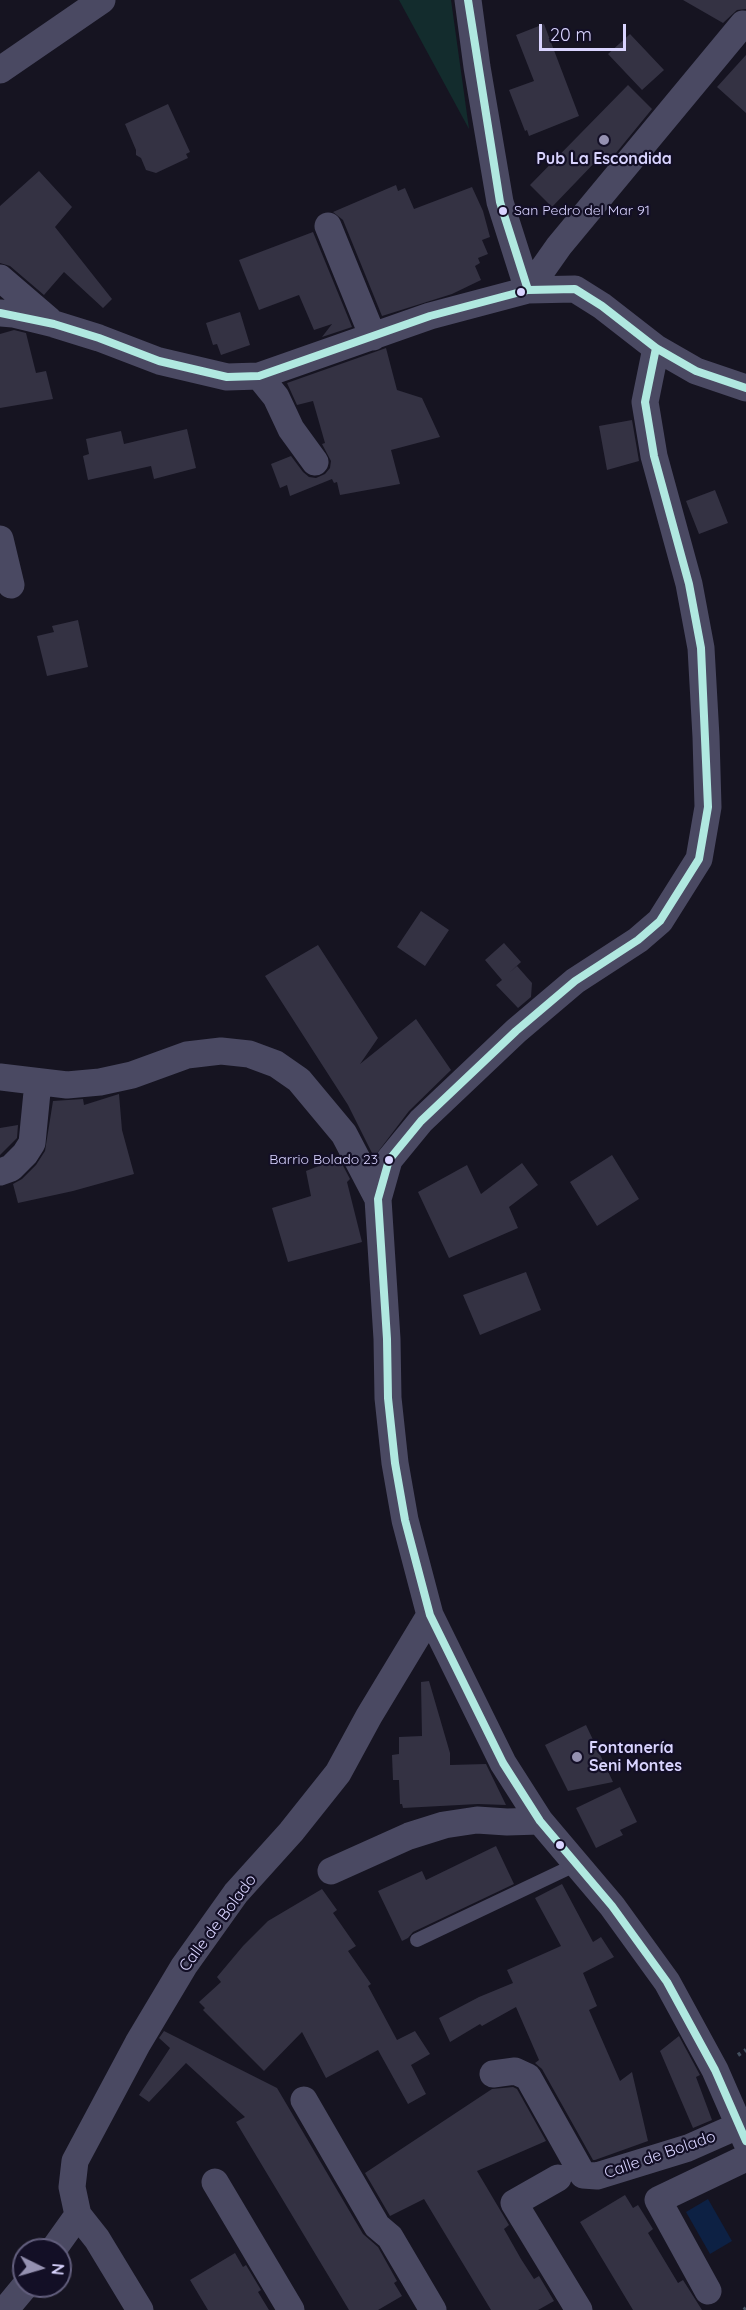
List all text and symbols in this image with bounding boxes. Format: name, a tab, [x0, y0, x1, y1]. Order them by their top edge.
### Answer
scale bar	[542, 12, 629, 50]
text: 20 m	[550, 23, 592, 46]
marker: Pub La Escondida	[597, 133, 611, 147]
place label: Pub La Escondida	[536, 149, 672, 169]
place label: San Pedro del Mar 91	[514, 203, 650, 219]
marker: San Pedro del Mar 91	[497, 205, 509, 217]
unlabelled marker	[515, 286, 527, 298]
place label: Barrio Bolado 23	[269, 1152, 378, 1168]
marker: Barrio Bolado 23	[383, 1154, 395, 1166]
place label: Fontanería Seni Montes	[589, 1738, 682, 1776]
marker: Fontanería Seni Montes	[570, 1750, 584, 1764]
unlabelled marker	[554, 1839, 566, 1851]
street label: Calle de Bolado	[175, 1871, 261, 1975]
street label: Calle de Bolado	[602, 2127, 718, 2183]
north arrow	[12, 2238, 72, 2298]
text: N	[47, 2263, 68, 2276]

